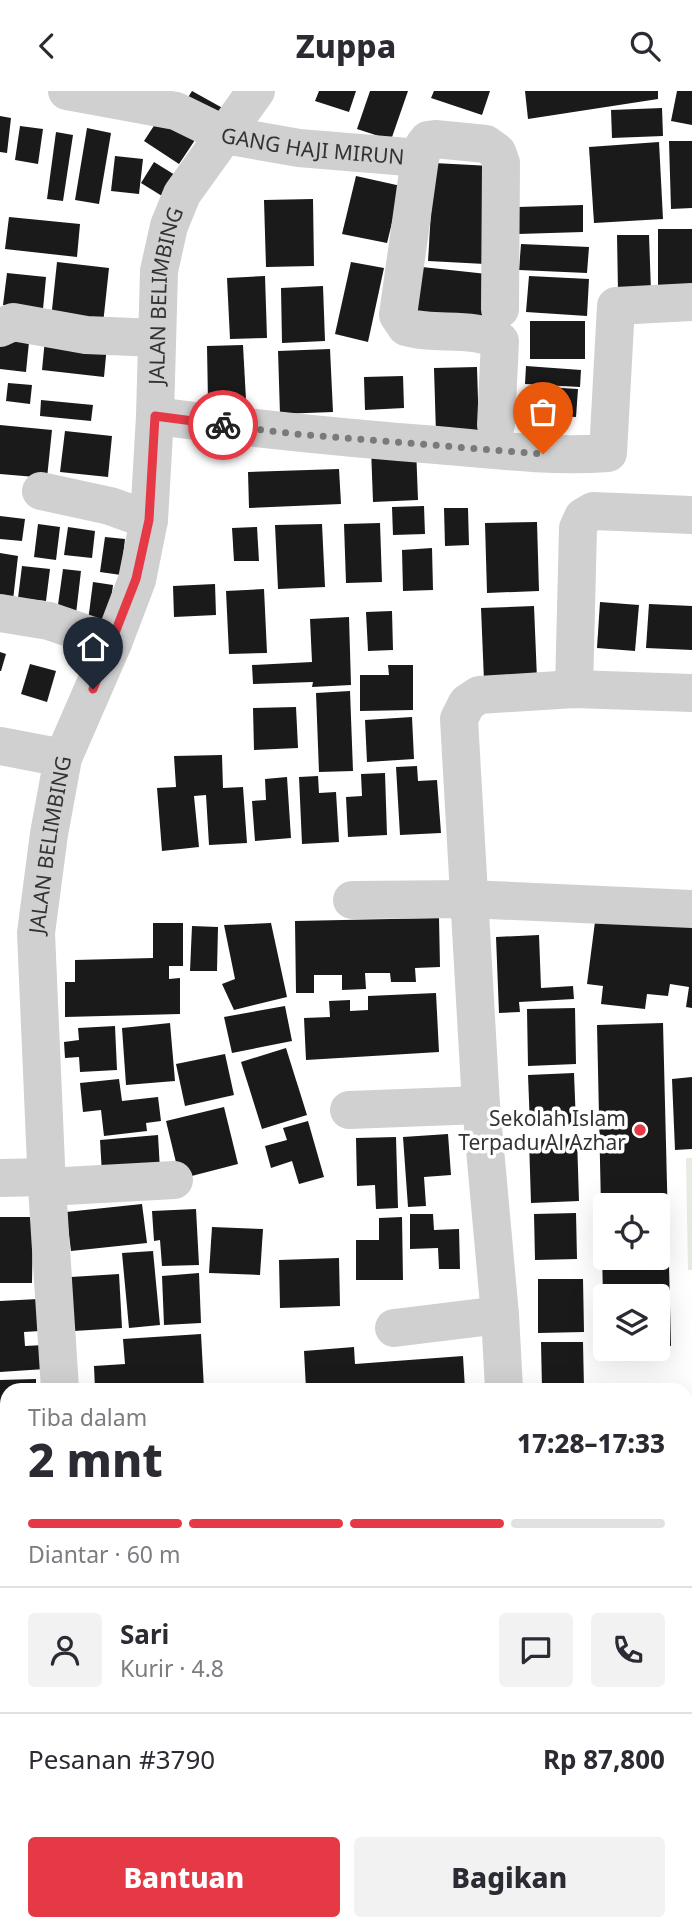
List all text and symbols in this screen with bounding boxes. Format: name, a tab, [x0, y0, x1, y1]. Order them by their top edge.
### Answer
text: Zuppa	[296, 24, 396, 67]
icon: back	[28, 27, 66, 65]
icon: search	[626, 27, 664, 65]
street label: GANG HAJI MIRUN	[219, 121, 405, 171]
street label: JALAN BELIMBING	[142, 202, 189, 387]
pin	[513, 382, 573, 454]
courier	[188, 390, 258, 460]
icon: bag	[524, 393, 562, 431]
icon: bike	[204, 406, 242, 444]
pin	[63, 617, 123, 689]
icon: home	[74, 628, 112, 666]
street label: JALAN BELIMBING	[22, 753, 77, 937]
place label: Sekolah Islam Terpadu Al Azhar	[458, 1104, 626, 1156]
marker: Sekolah Islam Terpadu Al Azhar	[632, 1122, 648, 1138]
map controls	[593, 1193, 670, 1361]
button: locate	[593, 1193, 670, 1270]
button: layers	[593, 1284, 670, 1361]
text: Tiba dalam	[28, 1401, 147, 1433]
text: 17:28–17:33	[517, 1425, 665, 1461]
text: 2 mnt	[28, 1428, 163, 1490]
text: Diantar · 60 m	[28, 1538, 180, 1570]
button: person	[28, 1613, 102, 1687]
button: chat	[499, 1613, 573, 1687]
button: phone	[591, 1613, 665, 1687]
text: Sari	[120, 1616, 169, 1652]
text: Kurir · 4.8	[120, 1652, 224, 1684]
text: Pesanan #3790	[28, 1741, 215, 1777]
text: Rp 87,800	[543, 1741, 665, 1777]
button: Bantuan	[28, 1837, 340, 1917]
button: Bagikan	[354, 1837, 665, 1917]

